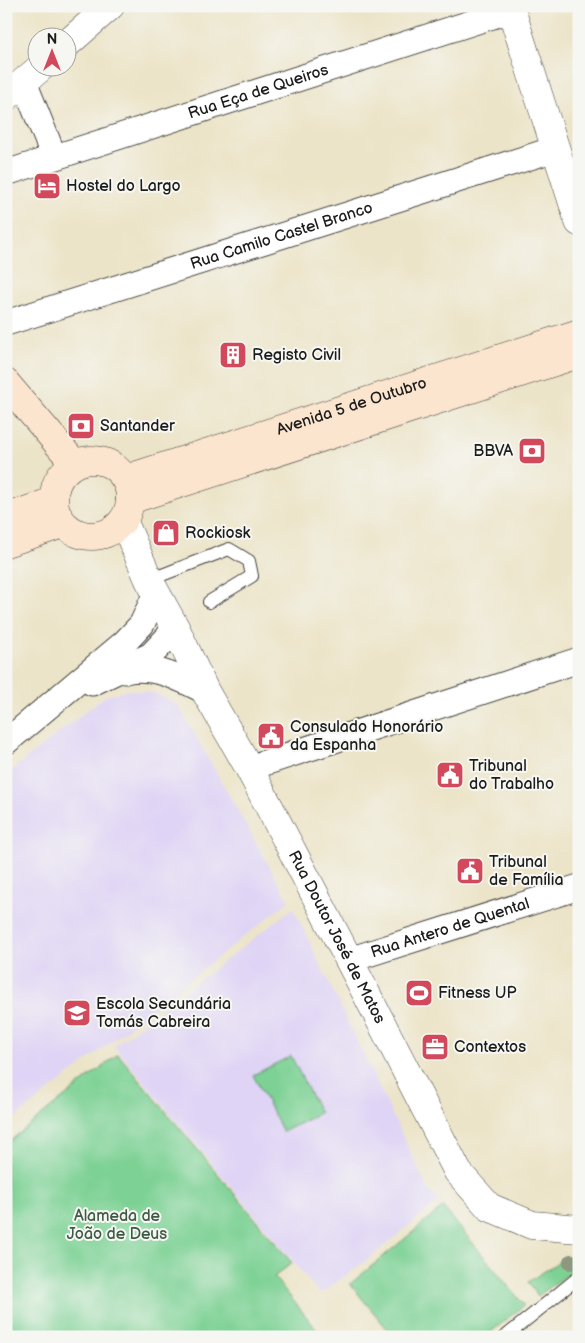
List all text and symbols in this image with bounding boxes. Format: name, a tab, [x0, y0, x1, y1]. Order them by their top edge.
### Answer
north arrow	[28, 28, 78, 78]
text: N	[47, 31, 57, 48]
street label: Rua Eça de Queiros	[186, 60, 331, 123]
hotel icon: Hostel do Largo	[32, 171, 62, 201]
place label: Hostel do Largo	[66, 177, 181, 196]
street label: Rua Camilo Castel Branco	[188, 198, 375, 274]
building icon: Registo Civil	[218, 340, 248, 370]
place label: Registo Civil	[252, 346, 341, 365]
street label: Avenida 5 de Outubro	[274, 373, 429, 439]
bank icon: Santander	[66, 411, 96, 441]
place label: Santander	[100, 417, 175, 436]
bank icon: BBVA	[517, 436, 547, 466]
place label: BBVA	[473, 442, 513, 461]
shop icon: Rockiosk	[151, 518, 181, 548]
place label: Rockiosk	[185, 524, 251, 543]
place label: Consulado Honorário da Espanha	[290, 718, 443, 755]
public building icon: Consulado Honorário da Espanha	[256, 721, 286, 751]
place label: Tribunal do Trabalho	[469, 757, 554, 794]
public building icon: Tribunal do Trabalho	[435, 760, 465, 790]
street label: Rua Doutor José de Matos	[284, 847, 390, 1027]
place label: Tribunal de Família	[489, 853, 563, 890]
public building icon: Tribunal de Família	[455, 856, 485, 886]
street label: Rua Antero de Quental	[368, 894, 532, 962]
sports icon: Fitness UP	[404, 978, 434, 1008]
place label: Fitness UP	[438, 984, 517, 1003]
place label: Escola Secundária Tomás Cabreira	[96, 995, 231, 1032]
school or university icon: Escola Secundária Tomás Cabreira	[62, 998, 92, 1028]
office icon: Contextos	[420, 1032, 450, 1062]
place label: Contextos	[454, 1038, 526, 1057]
park label: Alameda de João de Deus	[67, 1207, 167, 1244]

